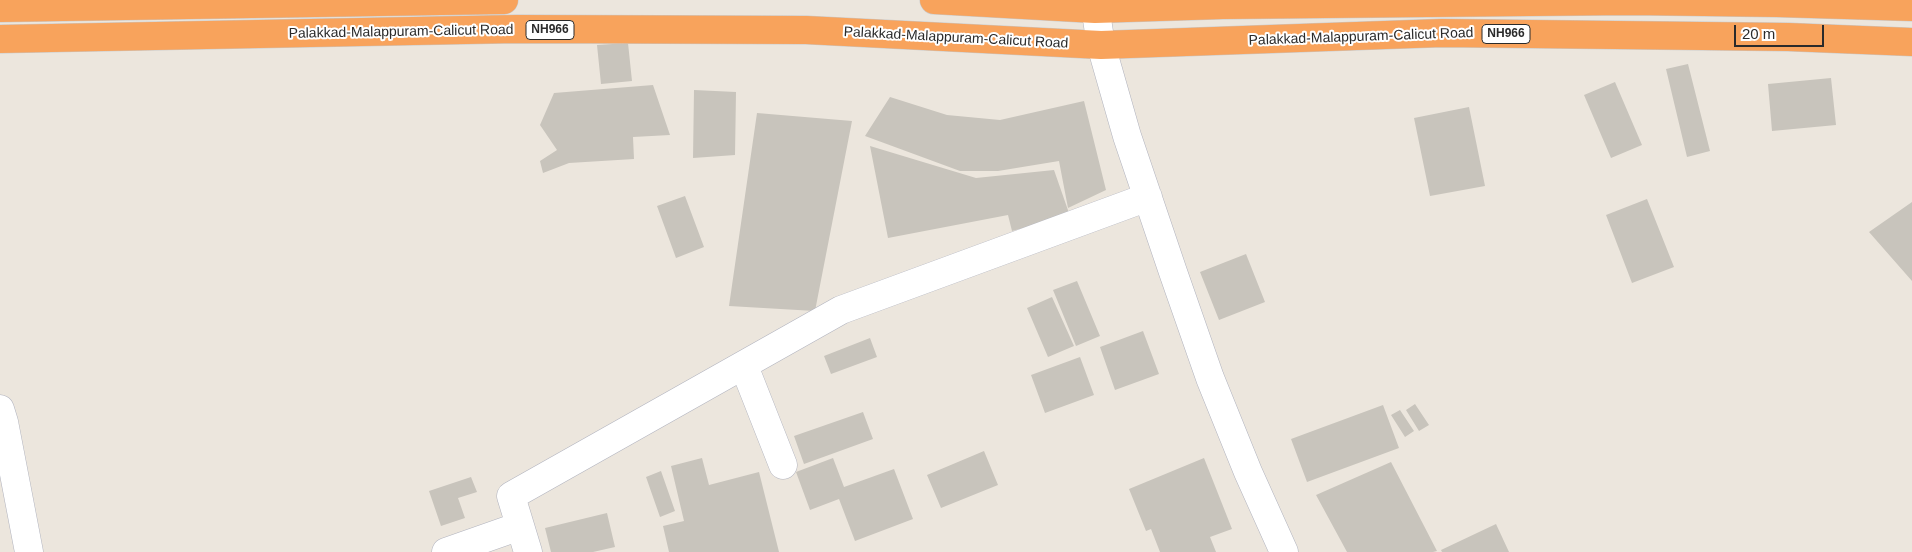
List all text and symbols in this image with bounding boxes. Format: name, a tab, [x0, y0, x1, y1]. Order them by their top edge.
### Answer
scale bar	[1737, 15, 1827, 47]
road number: NH966	[526, 20, 574, 40]
street label: Palakkad-Malappuram-Calicut Road	[288, 22, 514, 42]
street label: Palakkad-Malappuram-Calicut Road	[843, 24, 1069, 52]
road number: NH966	[1482, 24, 1530, 44]
street label: Palakkad-Malappuram-Calicut Road	[1248, 25, 1474, 49]
text: 20 m	[1742, 25, 1775, 42]

